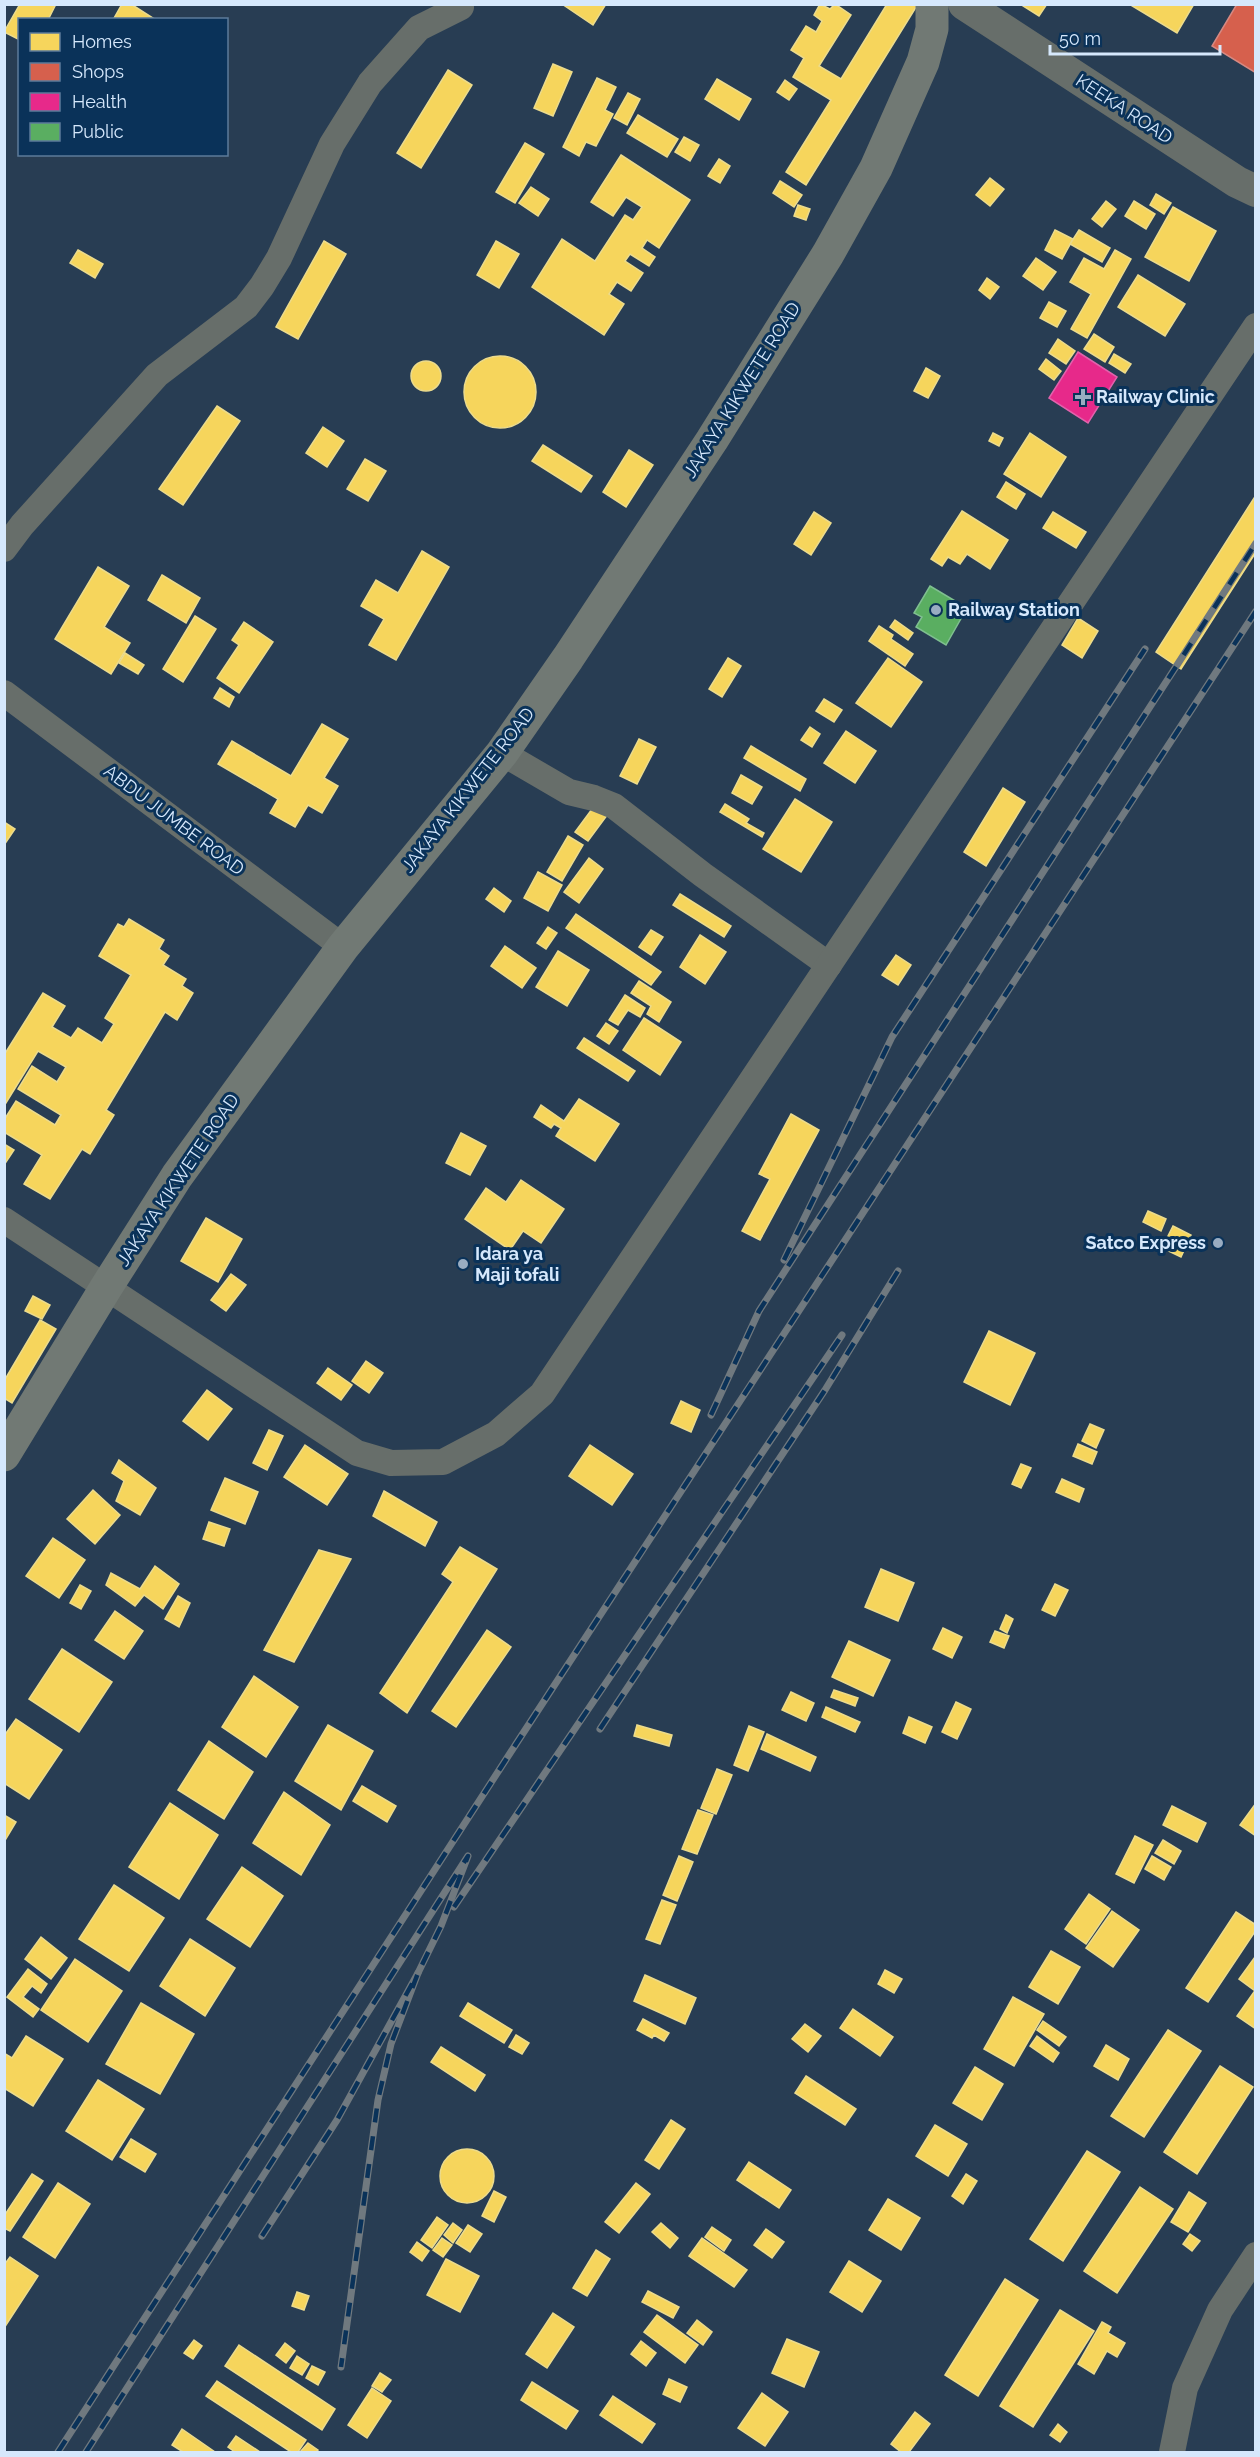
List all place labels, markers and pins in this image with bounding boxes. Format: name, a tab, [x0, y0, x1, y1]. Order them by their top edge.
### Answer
place label: Railway Clinic	[1096, 386, 1215, 407]
marker: Railway Clinic	[1074, 388, 1092, 406]
place label: Railway Station	[948, 599, 1080, 620]
marker: Railway Station	[929, 603, 943, 617]
place label: Satco Express	[1085, 1232, 1206, 1253]
marker: Satco Express	[1211, 1236, 1225, 1250]
place label: Idara ya Maji tofali	[475, 1243, 559, 1285]
marker: Idara ya Maji tofali	[456, 1257, 470, 1271]

